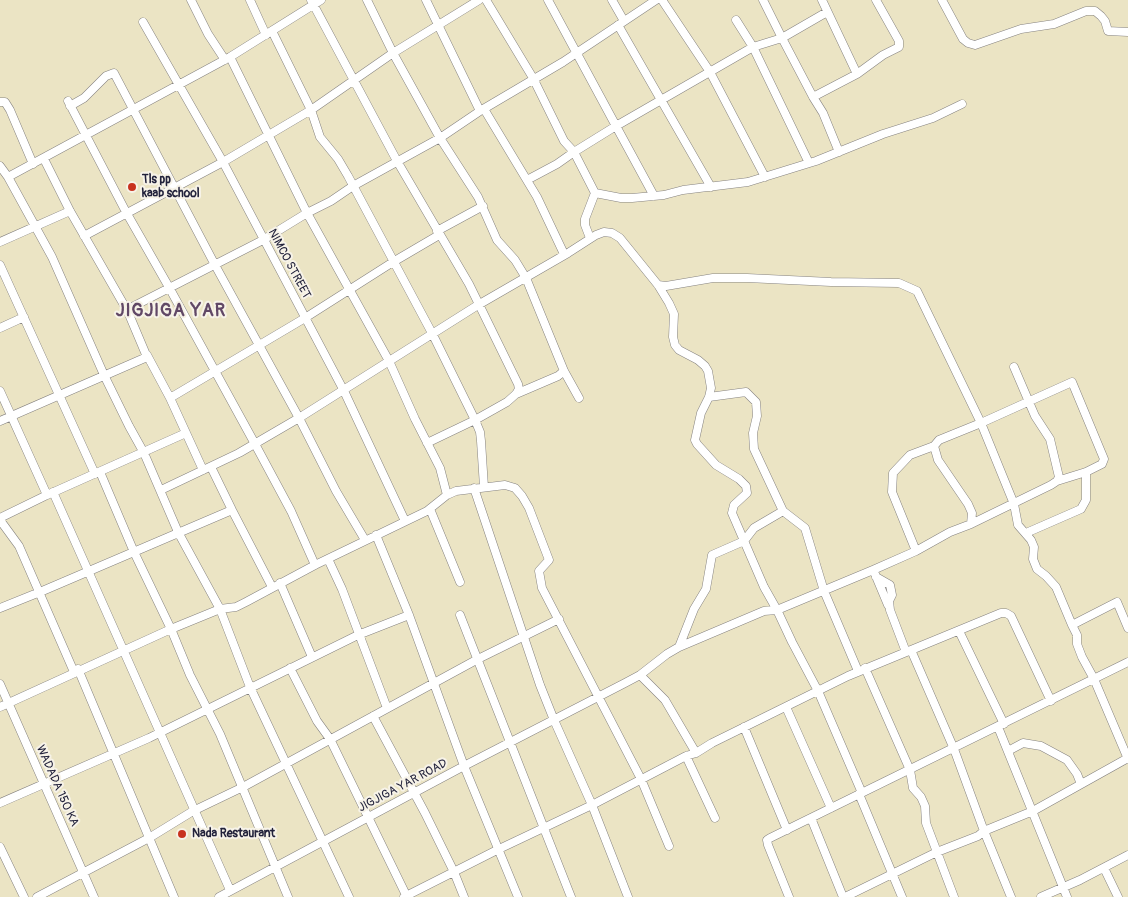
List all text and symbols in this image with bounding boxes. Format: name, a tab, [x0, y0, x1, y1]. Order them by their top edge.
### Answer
place label: Tls pp kaab school	[142, 173, 199, 201]
marker: Tls pp kaab school	[126, 181, 138, 193]
street label: NIMCO STREET	[265, 227, 313, 301]
district label: JIGJIGA YAR	[114, 300, 228, 322]
street label: WADADA 150 KA	[33, 743, 81, 829]
street label: JIGJIGA YAR ROAD	[356, 756, 450, 816]
place label: Nada Restaurant	[192, 827, 275, 841]
marker: Nada Restaurant	[176, 828, 188, 840]

